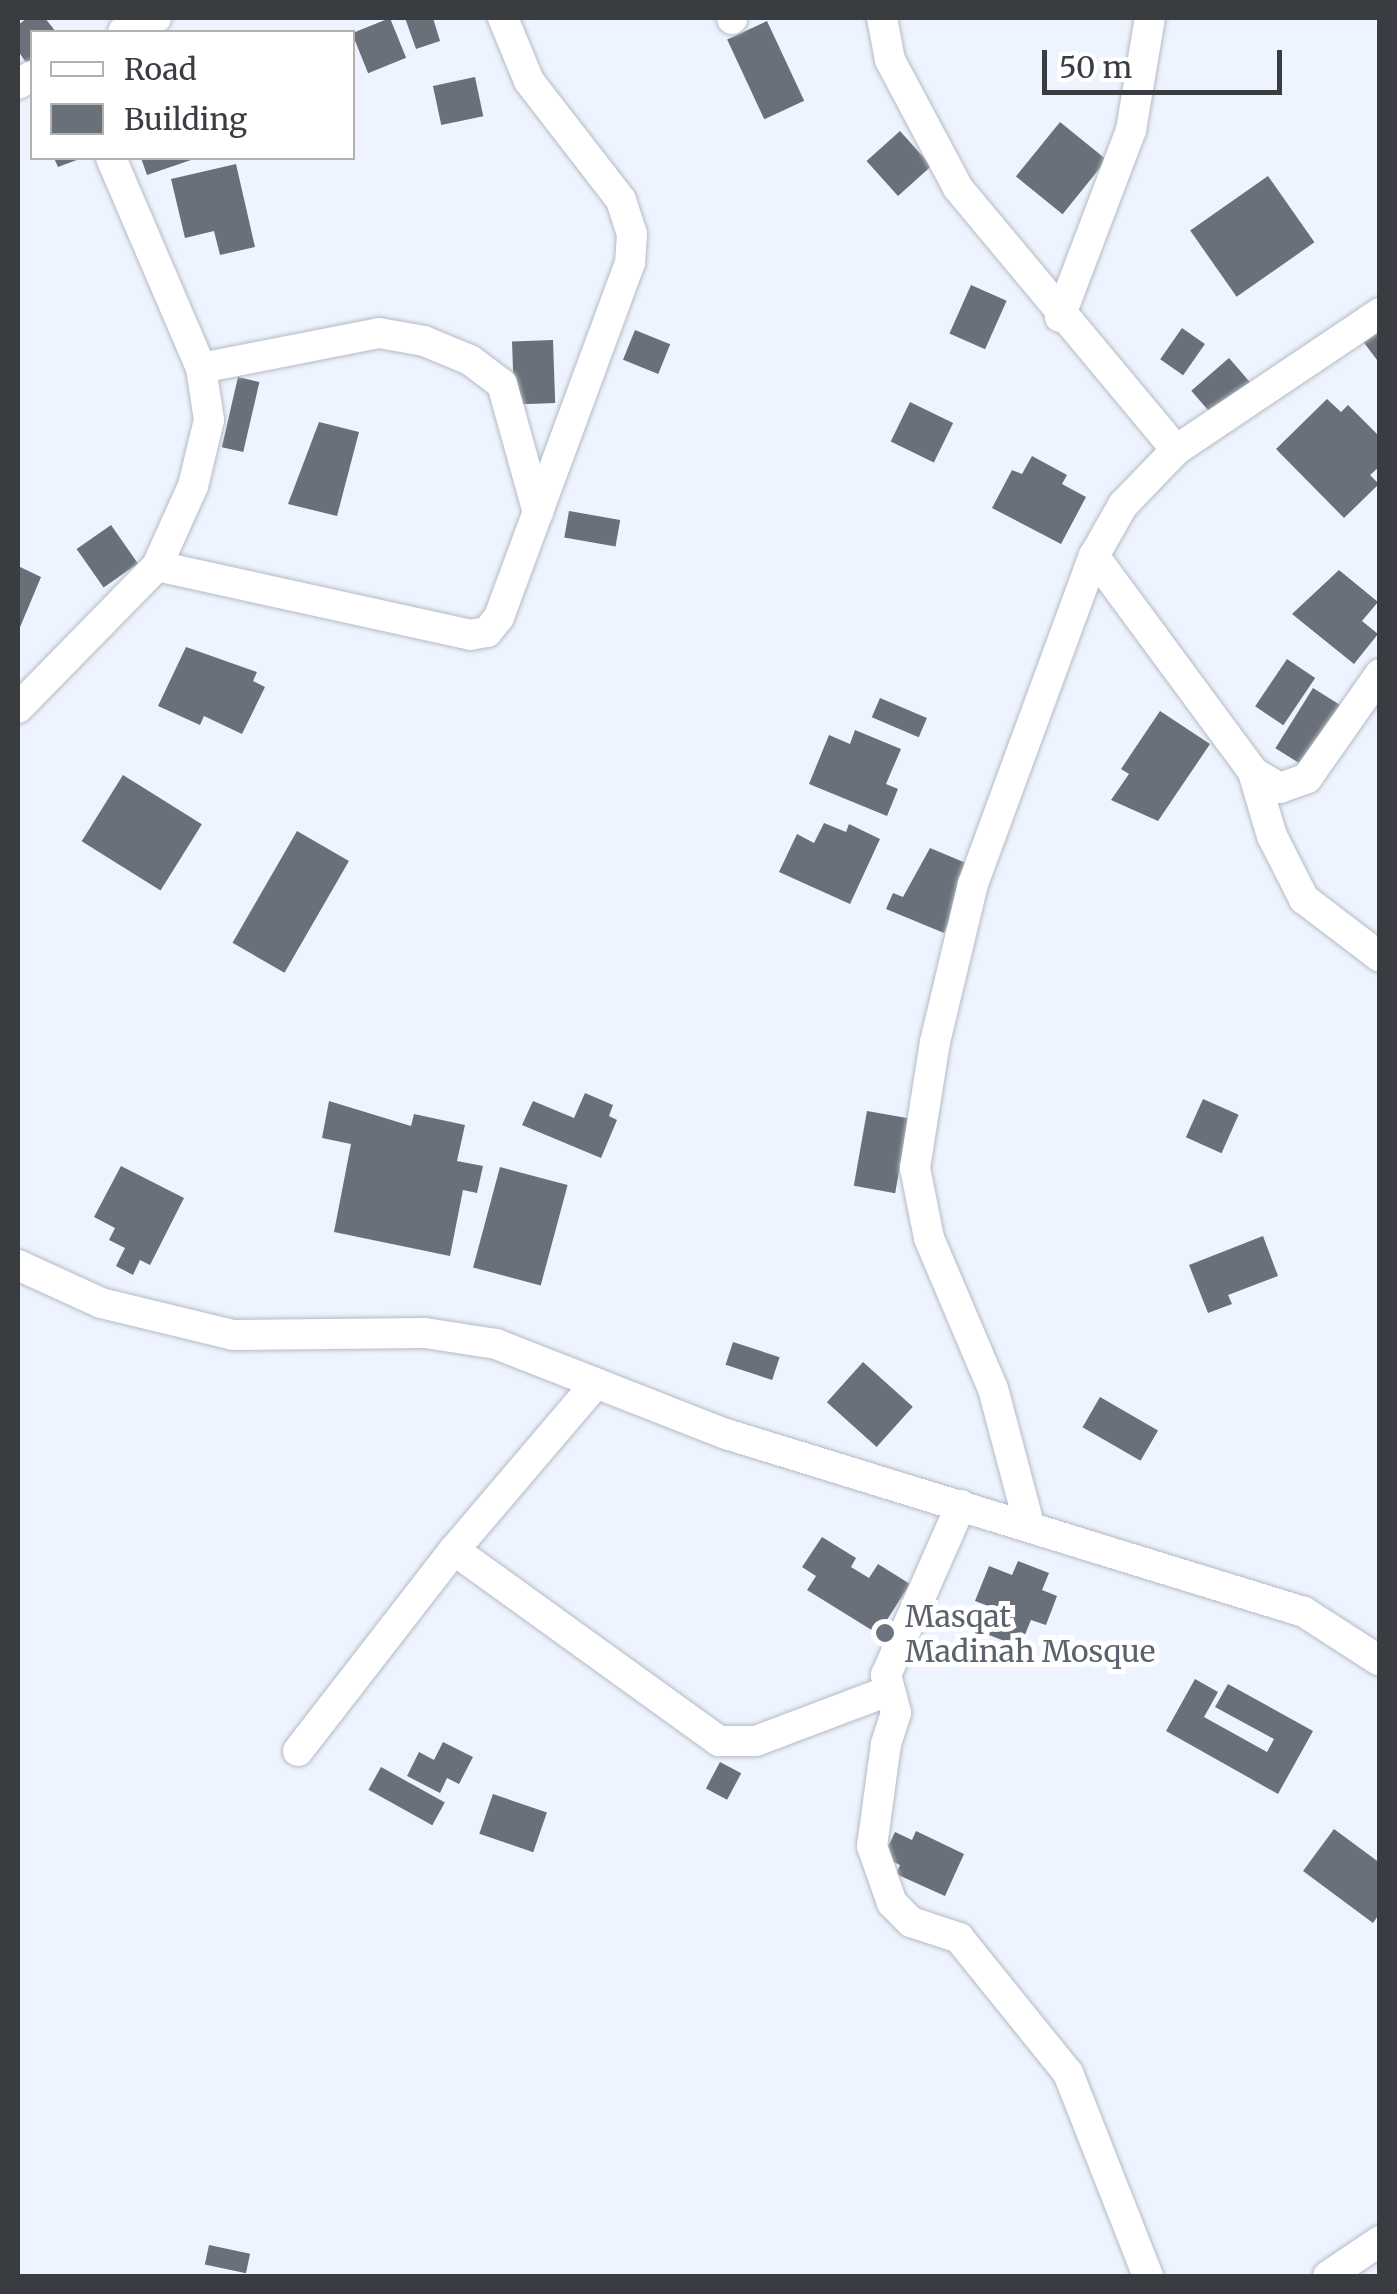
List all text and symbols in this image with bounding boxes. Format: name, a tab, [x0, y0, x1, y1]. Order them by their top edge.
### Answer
legend	[30, 30, 355, 160]
scale bar	[1047, 30, 1287, 92]
text: 50 m	[1059, 48, 1132, 86]
text: Road	[124, 50, 197, 88]
text: Building	[124, 100, 247, 138]
place label: Masqat Madinah Mosque	[905, 1598, 1155, 1668]
marker: Masqat Madinah Mosque	[874, 1622, 896, 1644]

